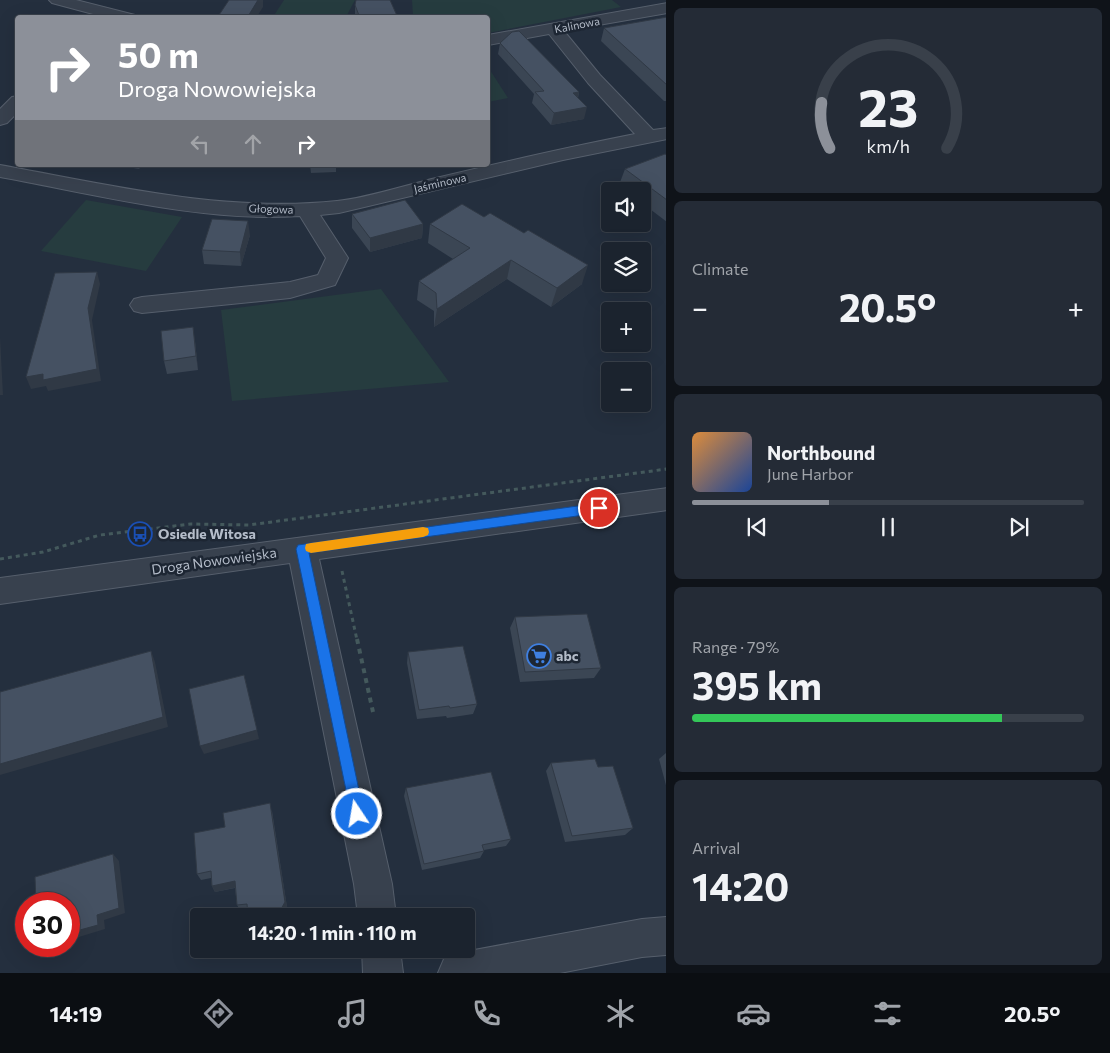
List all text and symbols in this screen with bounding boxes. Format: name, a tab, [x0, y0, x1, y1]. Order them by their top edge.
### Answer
street label: Kalinowa	[553, 14, 601, 35]
text: 50 m	[118, 32, 199, 75]
icon: right	[35, 35, 100, 100]
text: 23	[858, 74, 918, 138]
text: Droga Nowowiejska	[118, 75, 316, 102]
icon: left	[186, 130, 214, 158]
icon: ahead	[239, 130, 267, 158]
icon: right	[292, 130, 320, 158]
text: km/h	[866, 135, 910, 157]
street label: Jaśminowa	[412, 170, 468, 196]
map controls	[601, 182, 651, 412]
button: sound	[601, 182, 651, 232]
street label: Głogowa	[248, 201, 294, 216]
button: layers	[601, 242, 651, 292]
text: Climate	[692, 259, 748, 278]
text: 20.5°	[839, 283, 936, 330]
text: −	[692, 290, 708, 324]
text: +	[1068, 290, 1084, 324]
button: +	[601, 302, 651, 352]
button: −	[601, 362, 651, 412]
text: Northbound	[767, 441, 875, 464]
text: June Harbor	[767, 464, 853, 483]
pin	[578, 487, 620, 529]
icon: arrive	[585, 494, 613, 522]
icon: previous	[743, 513, 771, 541]
icon: pause	[874, 513, 902, 541]
icon: next	[1005, 513, 1033, 541]
bus stop icon: Osiedle Witosa	[127, 521, 153, 547]
place label: Osiedle Witosa	[158, 525, 256, 542]
street label: Droga Nowowiejska	[150, 543, 278, 578]
text: Range · 79%	[692, 637, 779, 656]
supermarket icon: abc	[526, 643, 552, 669]
place label: abc	[556, 647, 579, 664]
text: 395 km	[692, 661, 822, 708]
position arrow	[330, 787, 382, 839]
text: Arrival	[692, 838, 740, 857]
text: 14:20	[692, 862, 789, 909]
speed limit sign: 30	[15, 892, 80, 957]
text: 14:20 · 1 min · 110 m	[248, 921, 417, 944]
icon: directions	[201, 996, 236, 1031]
icon: music	[335, 996, 370, 1031]
icon: phone	[469, 996, 504, 1031]
icon: climate	[603, 996, 638, 1031]
icon: car	[736, 996, 771, 1031]
icon: filters	[870, 996, 905, 1031]
text: 14:19	[49, 1000, 102, 1027]
text: 20.5°	[1004, 1000, 1060, 1027]

